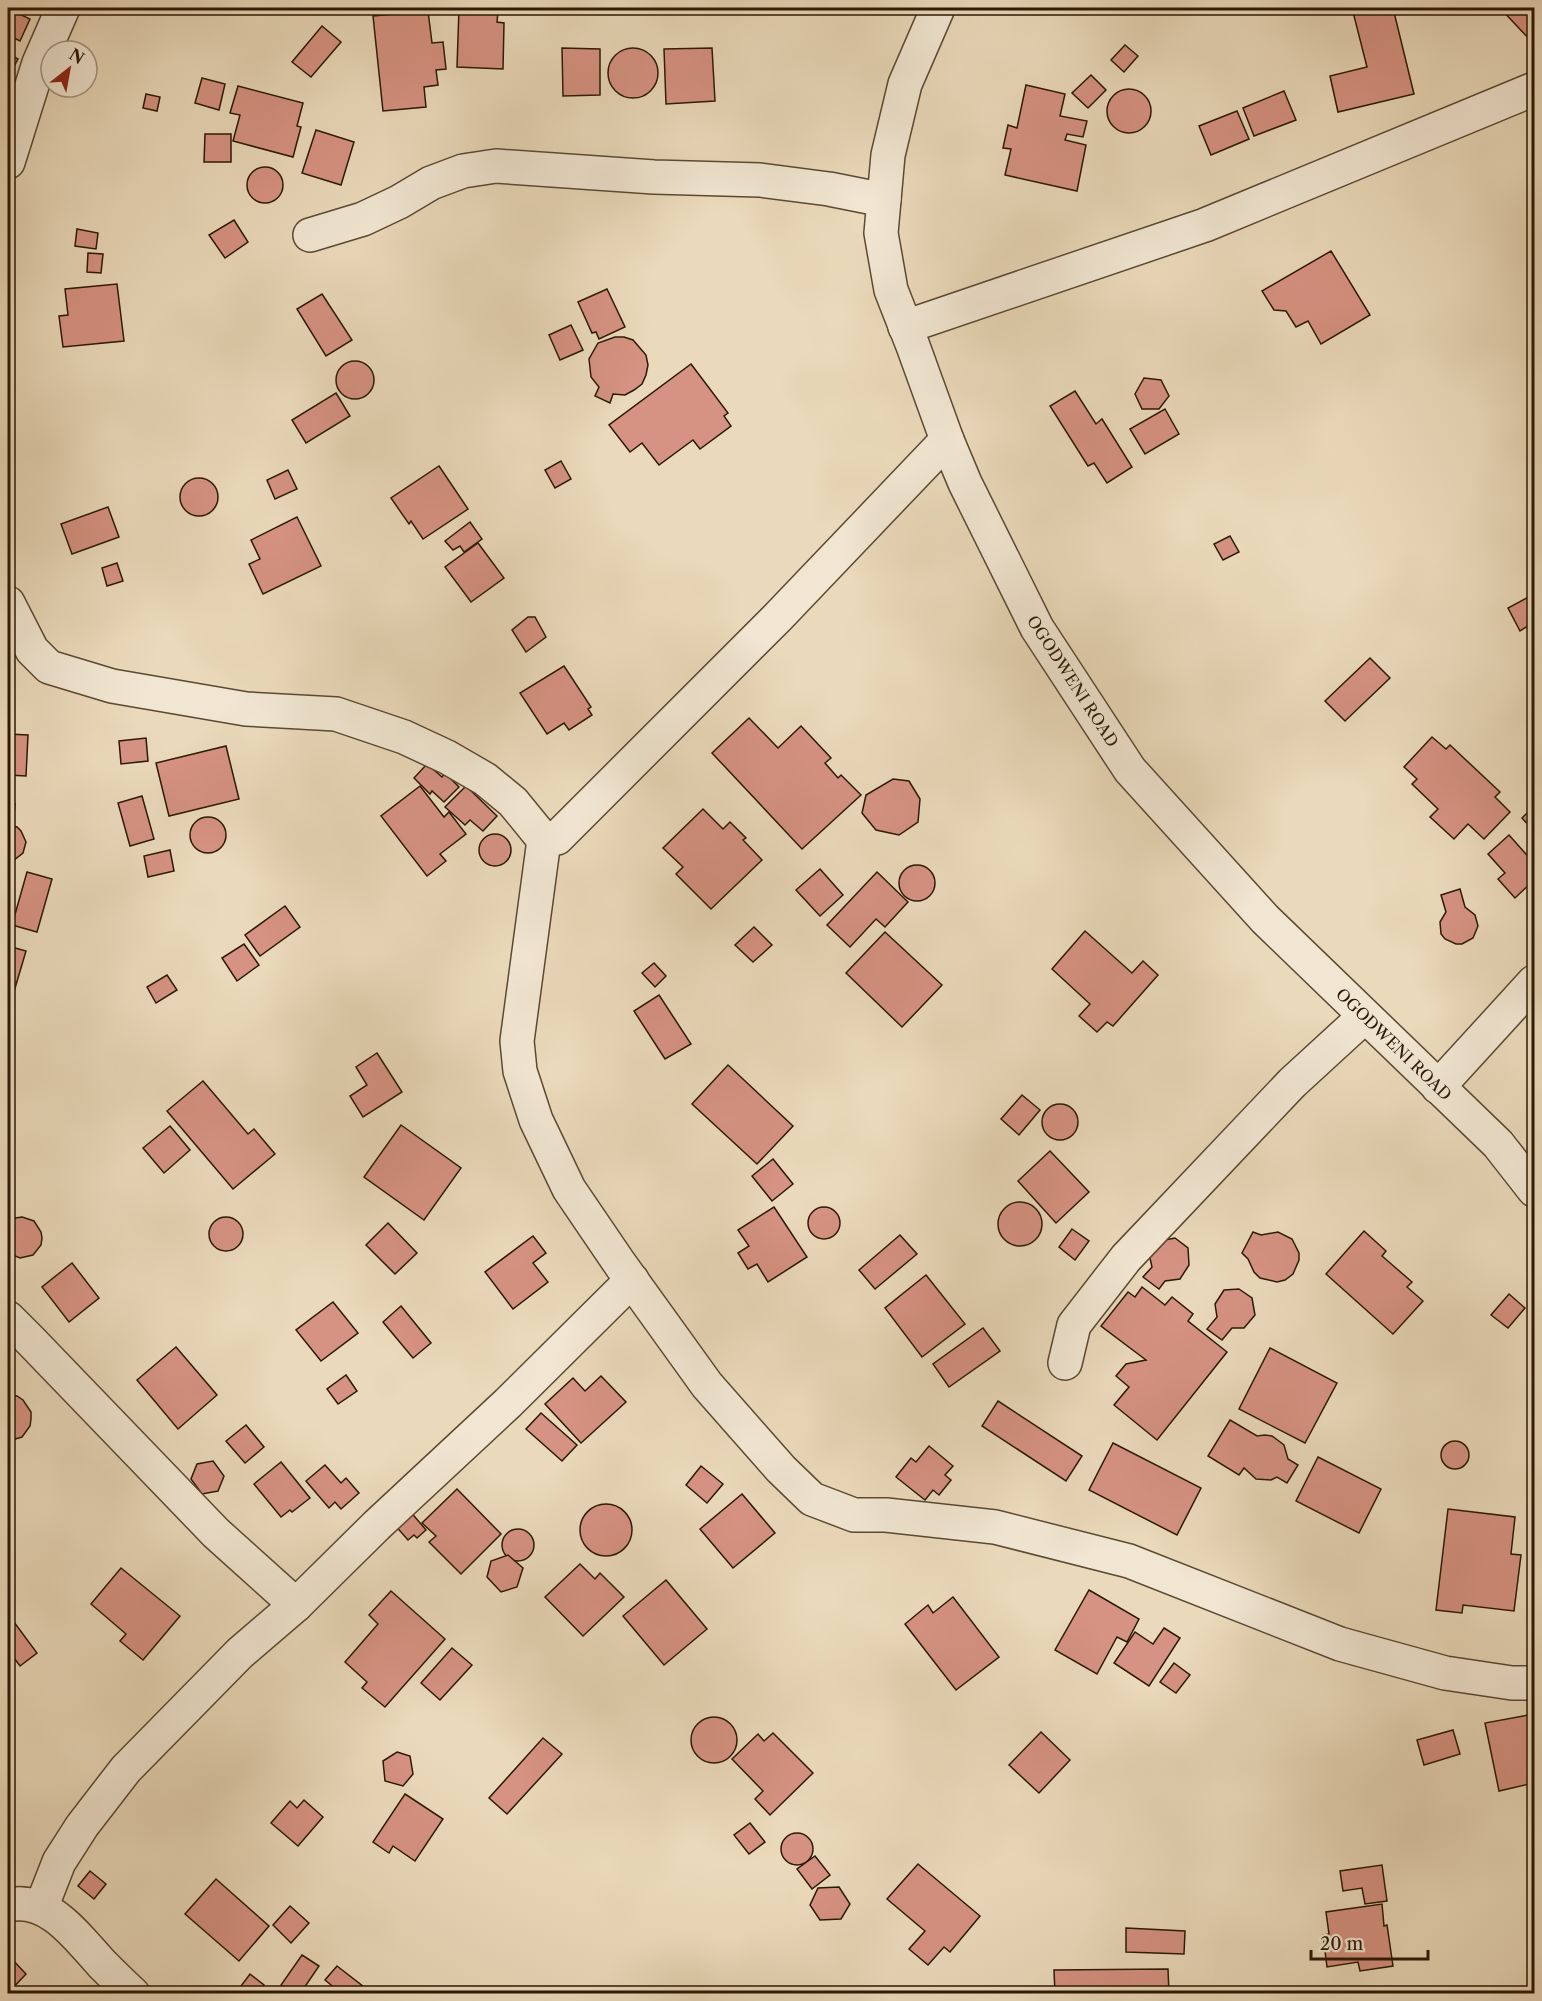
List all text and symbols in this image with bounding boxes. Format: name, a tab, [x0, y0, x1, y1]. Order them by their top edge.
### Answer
north arrow	[39, 39, 99, 99]
text: N	[66, 44, 88, 68]
street label: OGODWENI ROAD	[1023, 611, 1123, 751]
street label: OGODWENI ROAD	[1332, 984, 1456, 1104]
scale bar	[1311, 1923, 1428, 1961]
text: 20 m	[1320, 1933, 1364, 1955]

